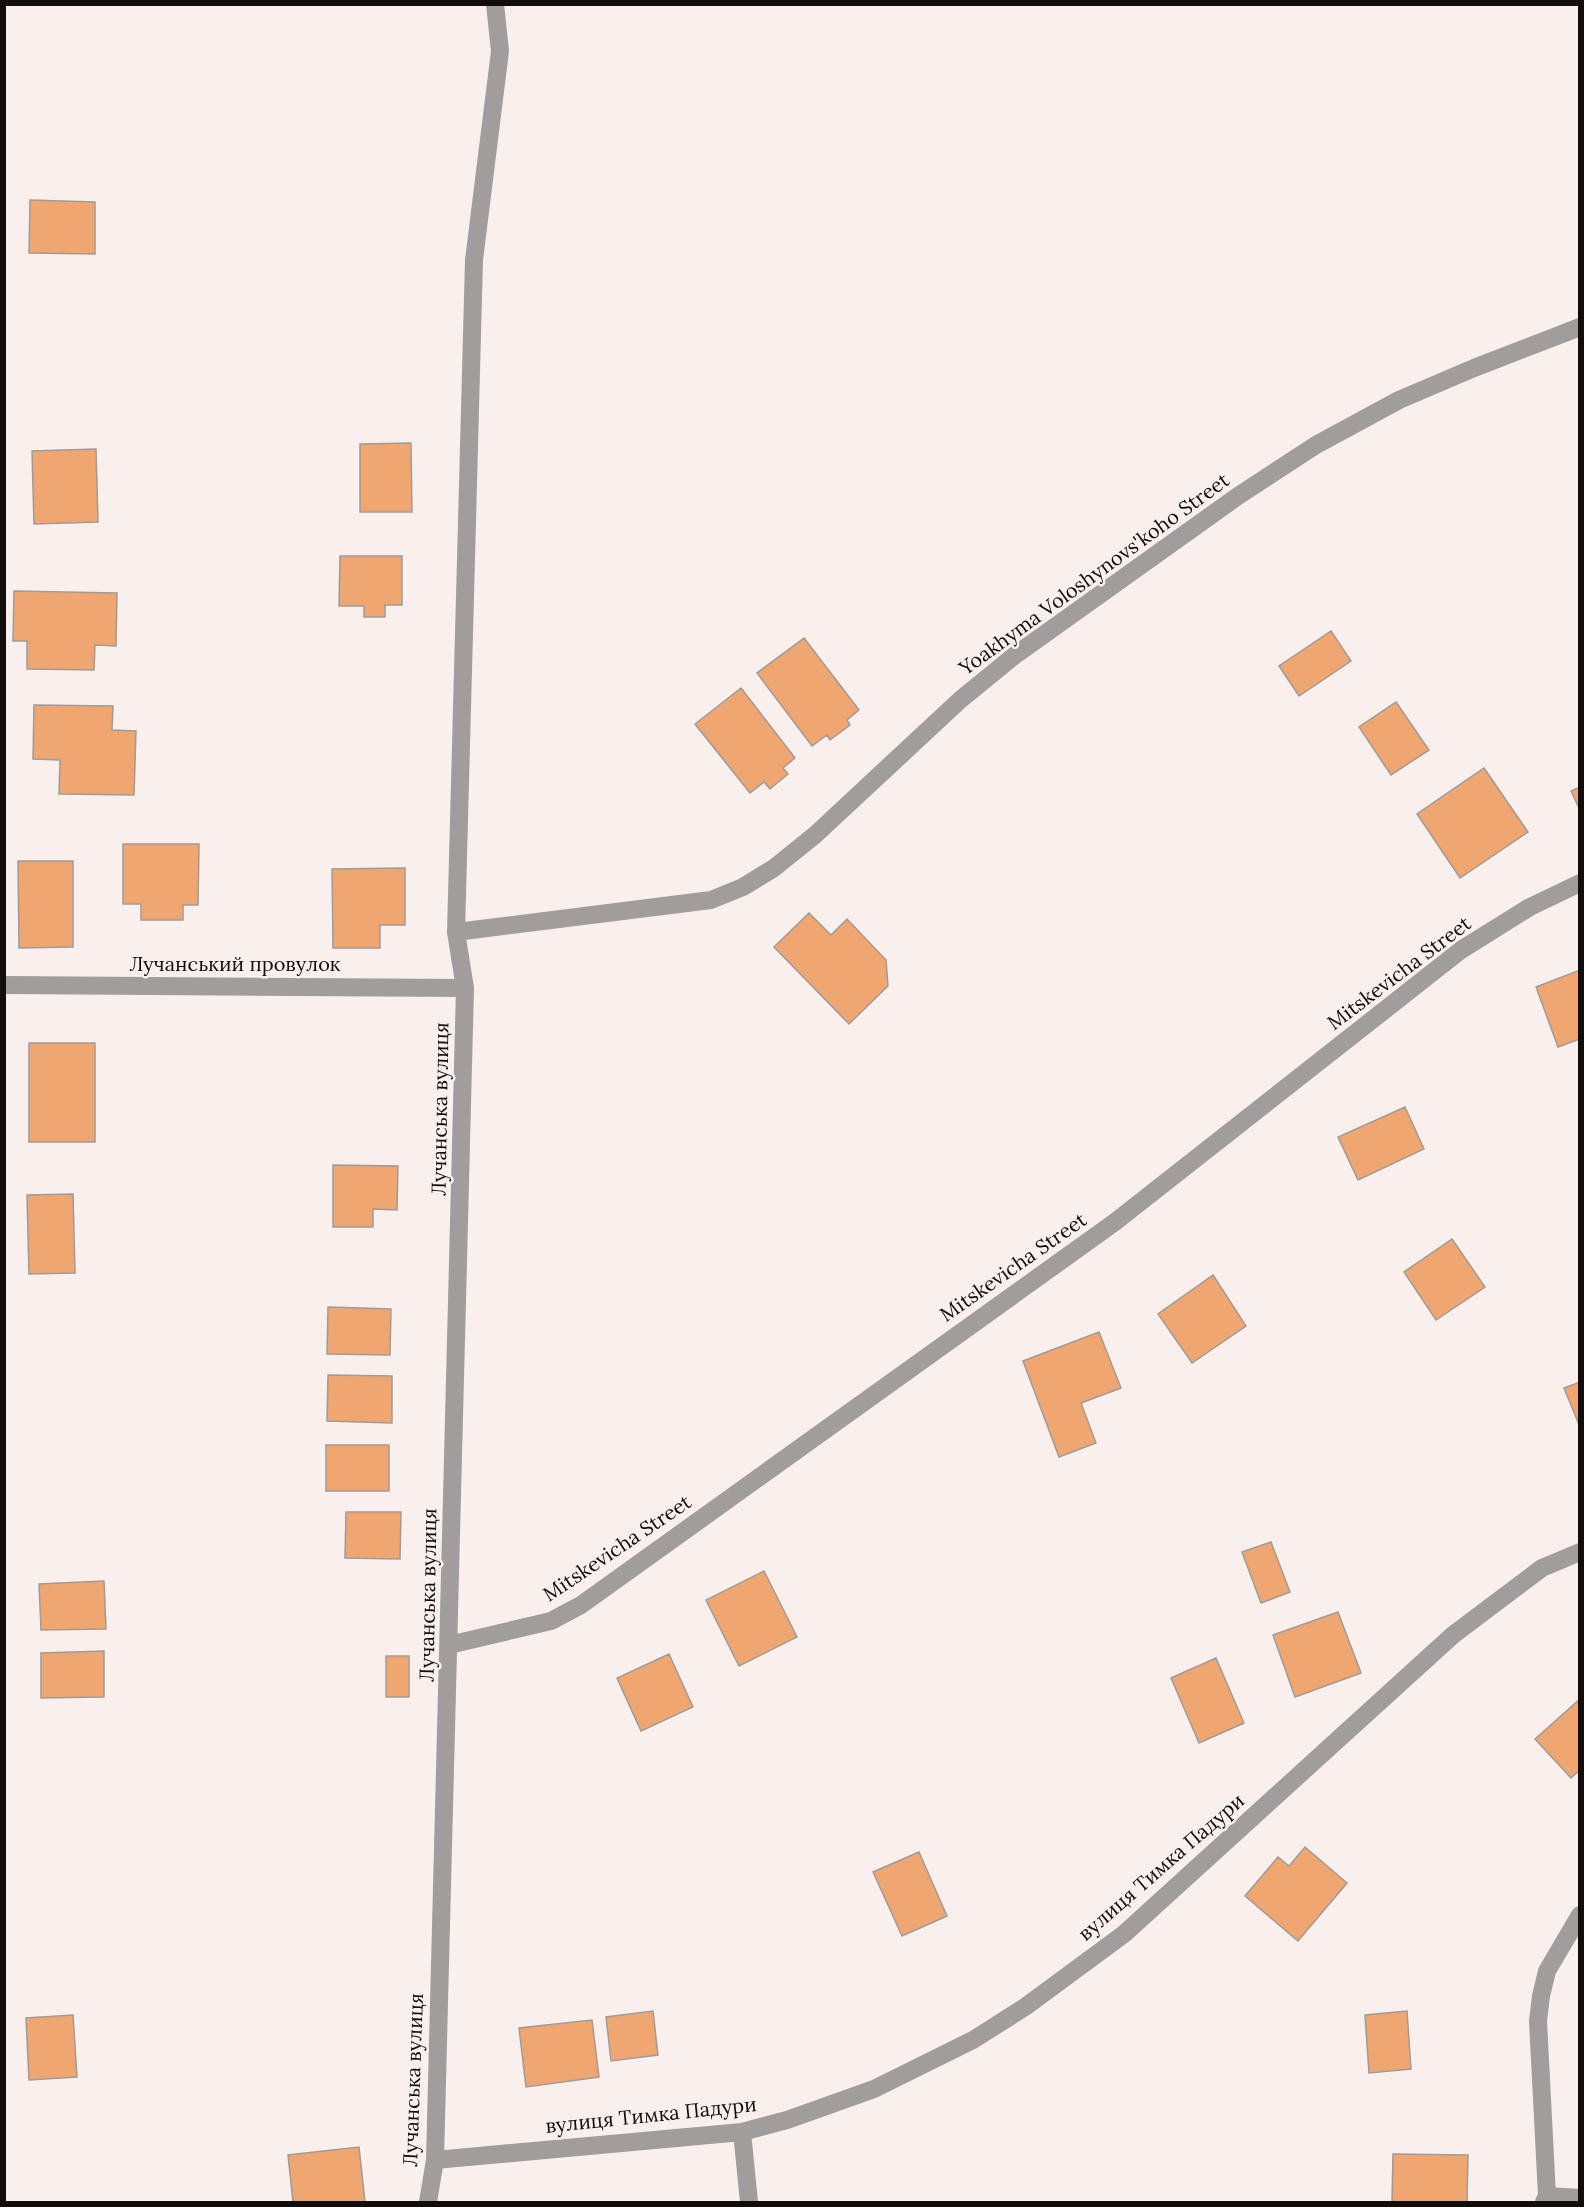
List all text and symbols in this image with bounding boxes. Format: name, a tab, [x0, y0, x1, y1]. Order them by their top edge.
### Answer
street label: Yoakhyma Voloshynovs'koho Street	[953, 467, 1234, 681]
street label: Mitskevicha Street	[1322, 910, 1476, 1035]
street label: Лучанський провулок	[129, 951, 341, 976]
street label: Лучанська вулиця	[425, 1022, 454, 1196]
street label: Mitskevicha Street	[935, 1207, 1091, 1327]
street label: Mitskevicha Street	[538, 1489, 696, 1606]
street label: Лучанська вулиця	[413, 1508, 442, 1682]
street label: вулиця Тимка Падури	[1072, 1788, 1249, 1946]
street label: Лучанська вулиця	[397, 1993, 428, 2167]
street label: вулиця Тимка Падури	[544, 2091, 758, 2138]

